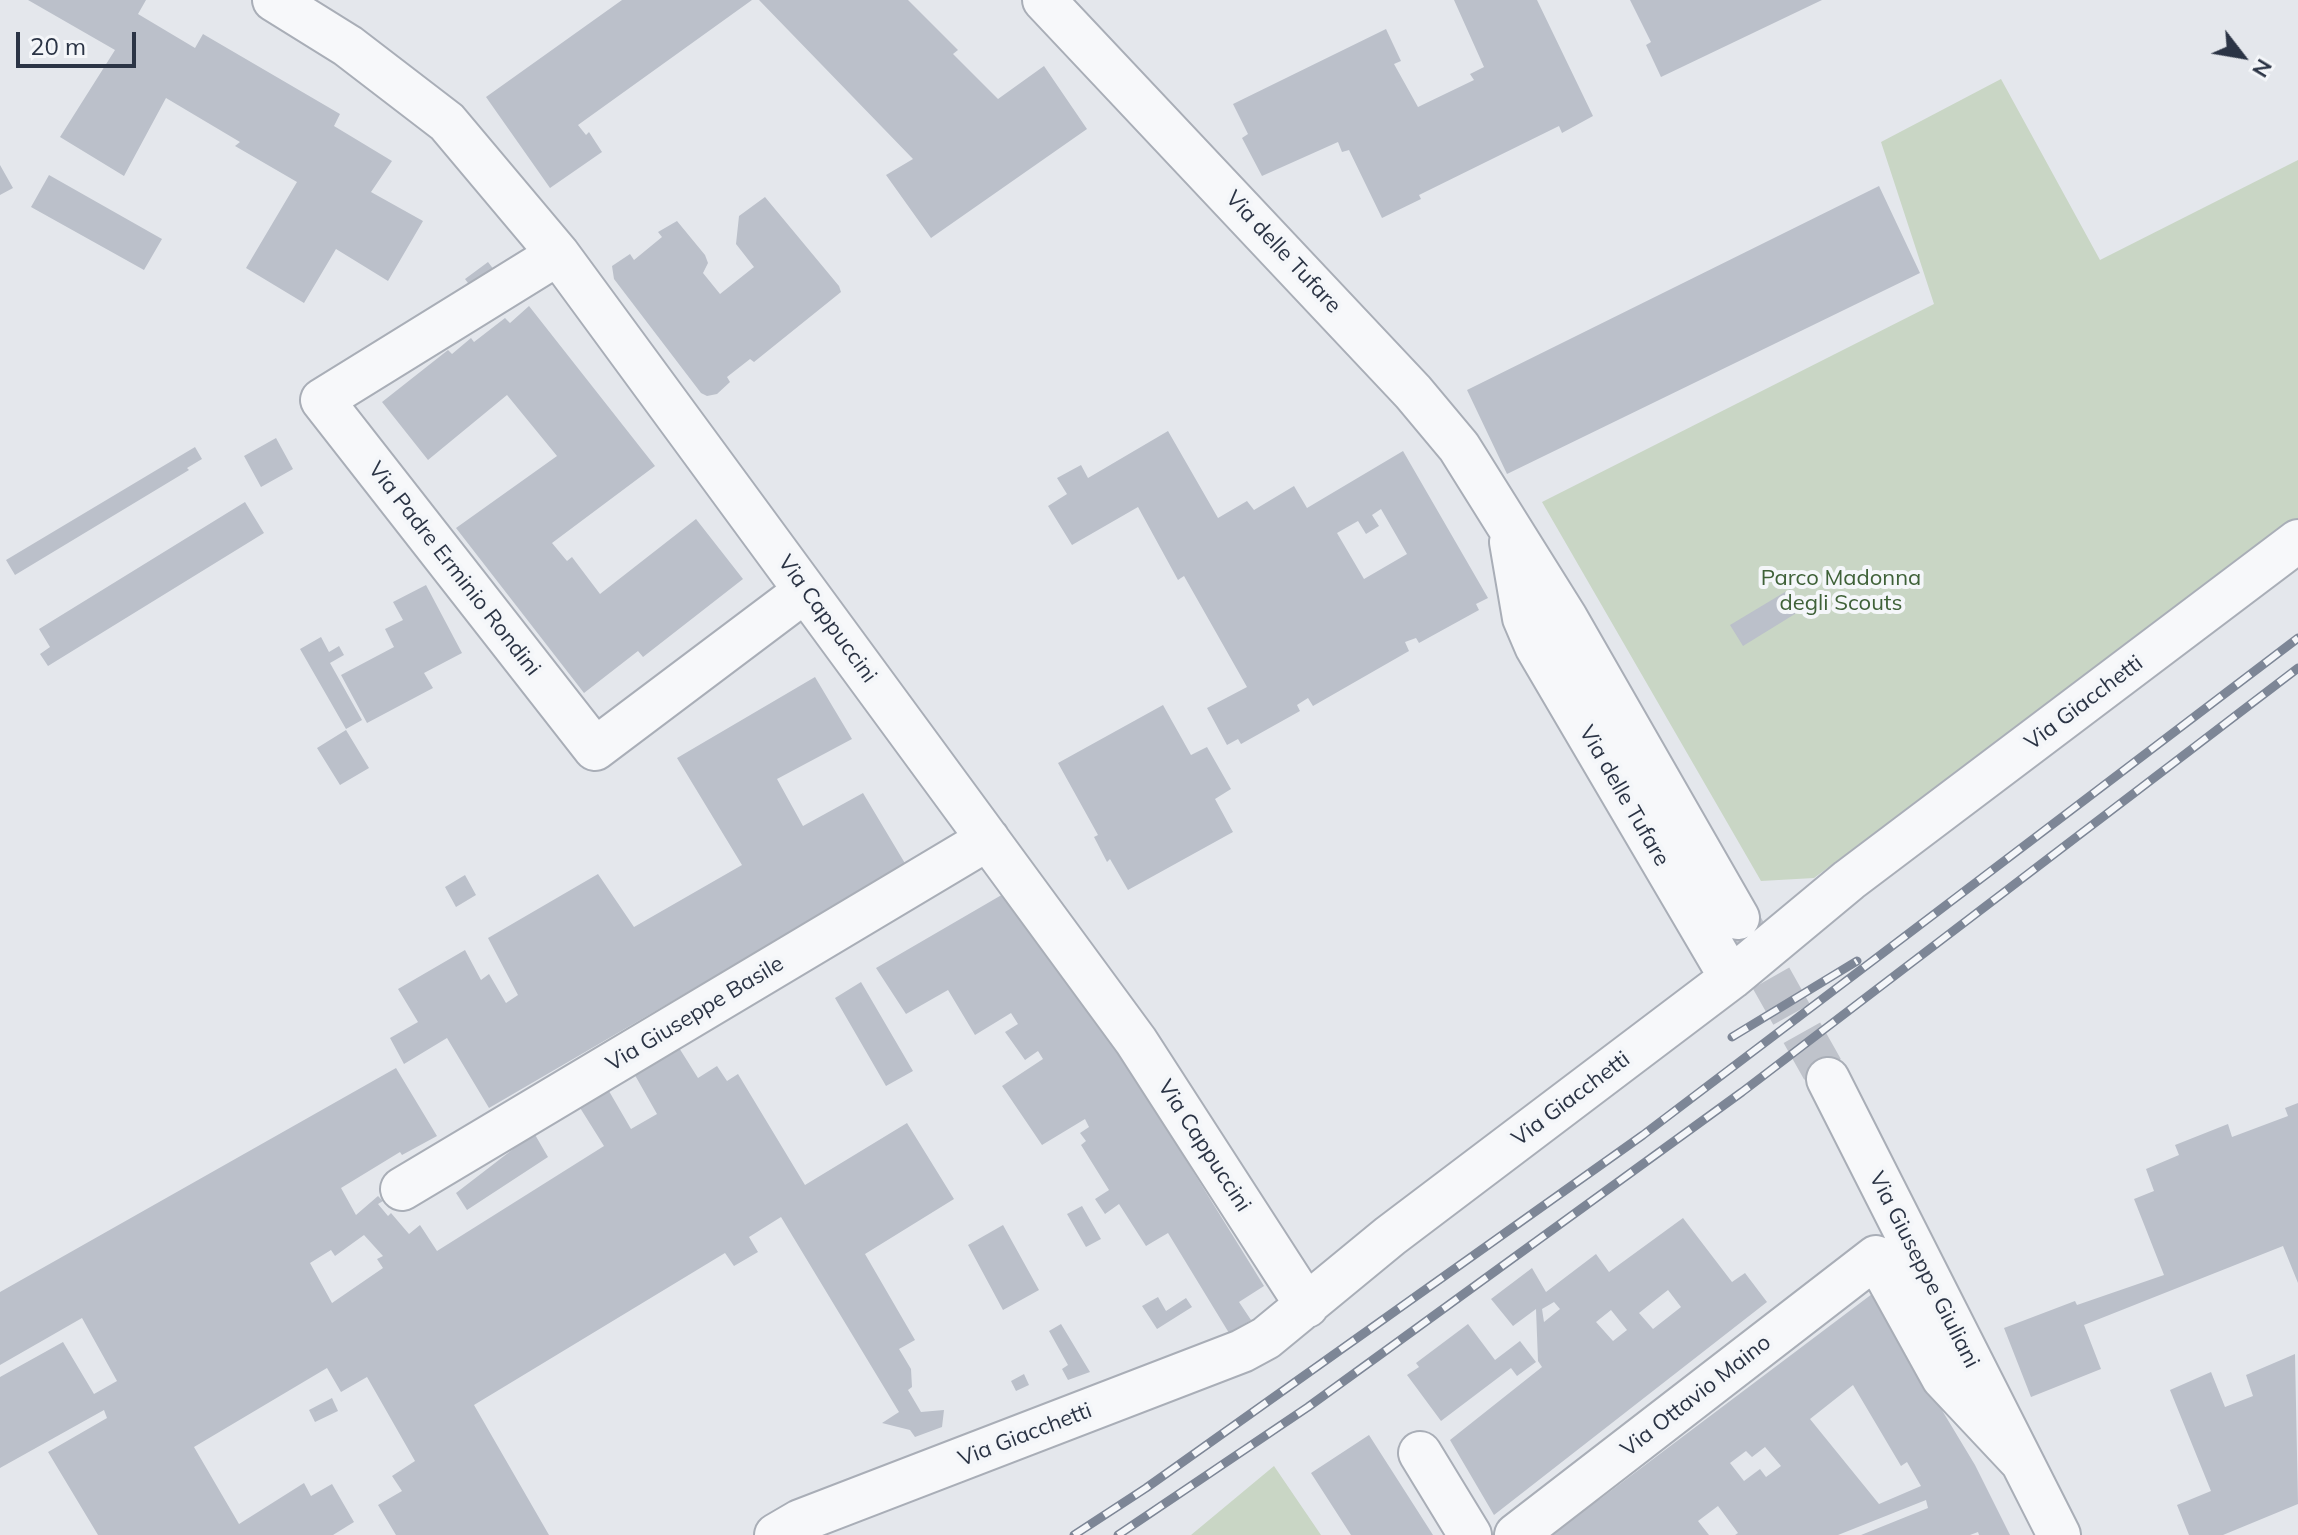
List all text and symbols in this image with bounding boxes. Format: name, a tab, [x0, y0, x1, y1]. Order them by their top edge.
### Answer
scale bar	[20, 16, 140, 66]
north arrow	[2202, 16, 2282, 96]
text: 20 m	[30, 31, 86, 61]
text: N	[2246, 54, 2279, 83]
street label: Via delle Tufare	[1220, 185, 1346, 319]
street label: Via Padre Erminio Rondini	[362, 457, 546, 681]
street label: Via Cappuccini	[772, 550, 882, 688]
park label: Parco Madonna degli Scouts	[1761, 565, 1921, 616]
street label: Via Giacchetti	[2020, 650, 2148, 756]
street label: Via delle Tufare	[1573, 721, 1675, 871]
street label: Via Giuseppe Basile	[602, 951, 788, 1077]
street label: Via Giacchetti	[1507, 1046, 1635, 1152]
street label: Via Cappuccini	[1152, 1075, 1256, 1217]
street label: Via Giuseppe Giuliani	[1863, 1168, 1985, 1372]
street label: Via Ottavio Maino	[1616, 1329, 1776, 1463]
street label: Via Giacchetti	[955, 1397, 1095, 1473]

